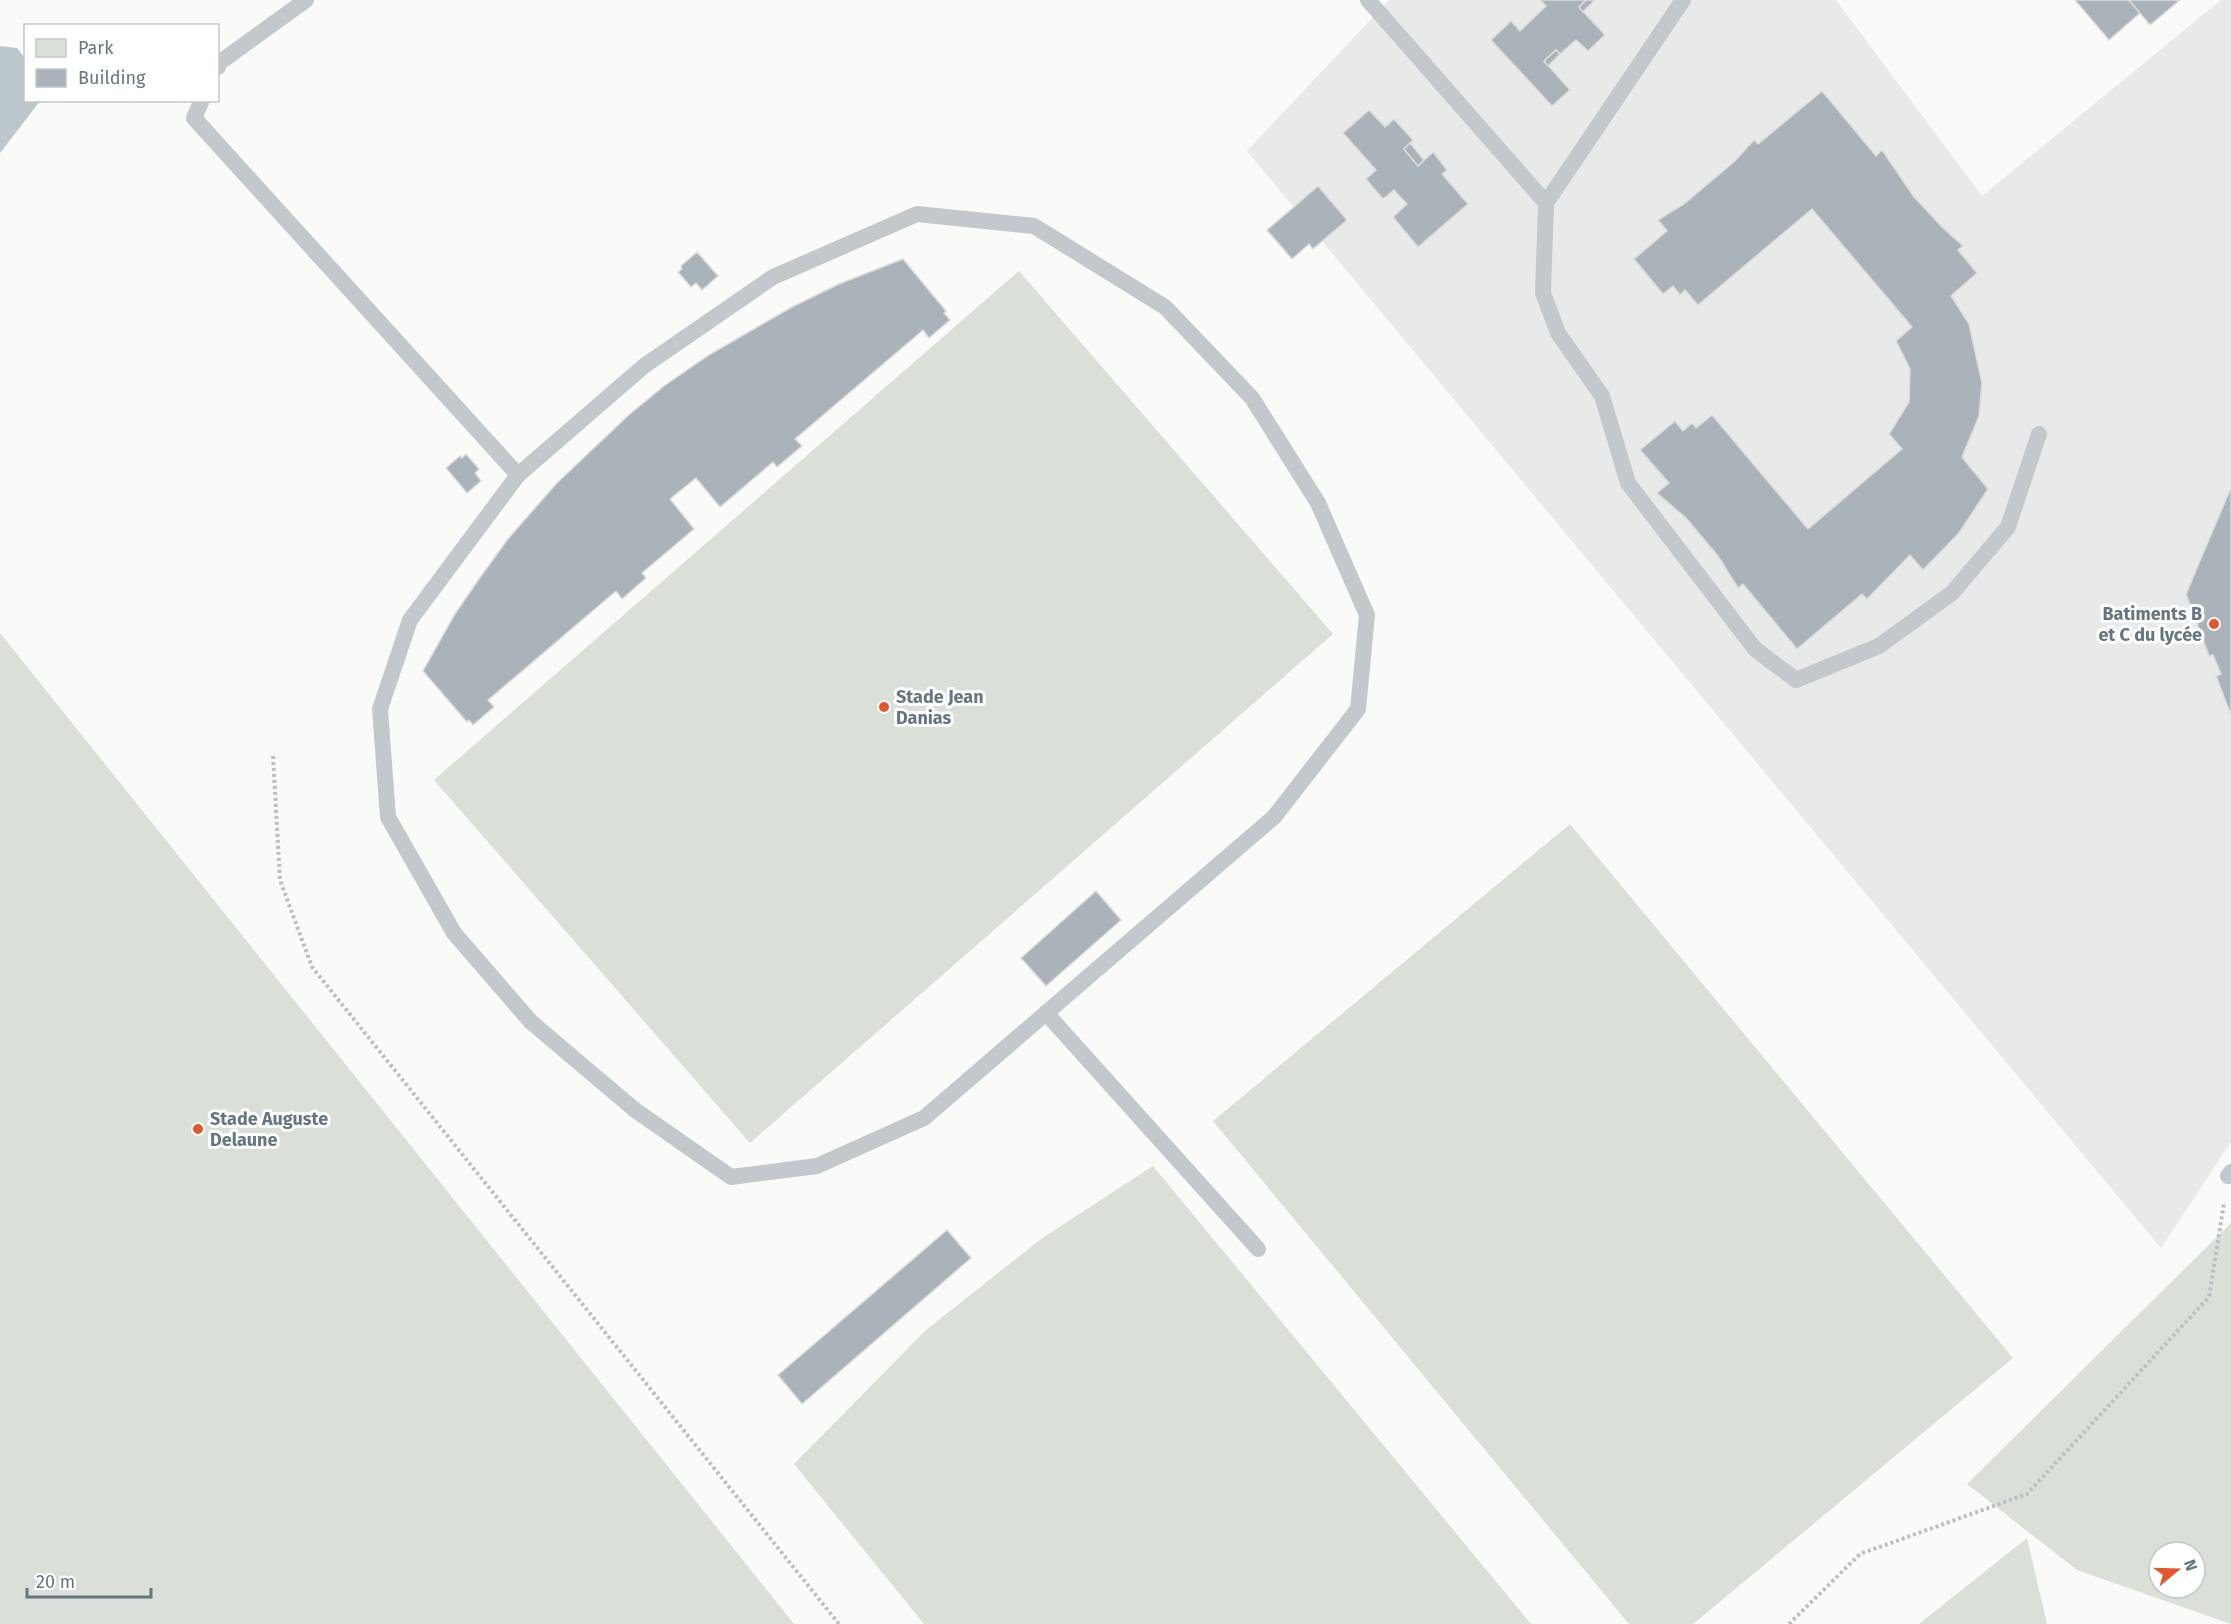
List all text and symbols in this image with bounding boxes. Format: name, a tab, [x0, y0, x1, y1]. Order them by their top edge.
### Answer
legend	[24, 24, 219, 102]
text: Park	[78, 37, 114, 59]
text: Building	[78, 67, 146, 89]
place label: Batiments B et C du lycée	[2098, 603, 2202, 646]
marker: Batiments B et C du lycée	[2207, 617, 2221, 631]
place label: Stade Jean Danias	[896, 686, 984, 729]
marker: Stade Jean Danias	[877, 700, 891, 714]
place label: Stade Auguste Delaune	[210, 1108, 328, 1151]
marker: Stade Auguste Delaune	[191, 1122, 205, 1136]
north arrow	[2147, 1540, 2207, 1600]
text: N	[2180, 1557, 2201, 1573]
scale bar	[27, 1561, 152, 1599]
text: 20 m	[36, 1571, 75, 1593]

